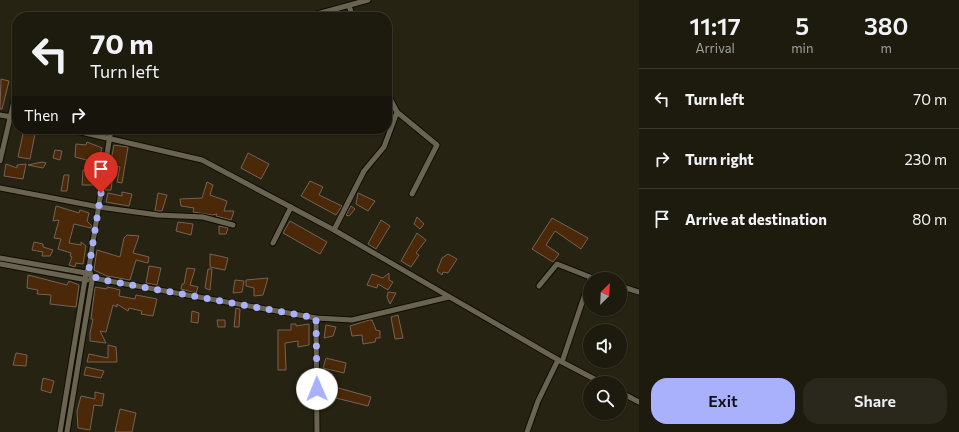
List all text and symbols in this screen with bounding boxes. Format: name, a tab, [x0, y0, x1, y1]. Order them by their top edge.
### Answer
text: 11:17	[690, 11, 741, 40]
text: 5	[795, 11, 809, 40]
text: 380	[864, 11, 908, 40]
text: 70 m	[90, 26, 154, 60]
icon: left	[24, 28, 76, 80]
text: Arrival	[695, 40, 735, 56]
text: min	[791, 40, 813, 56]
text: m	[881, 40, 892, 56]
text: Turn left	[90, 60, 159, 82]
icon: left	[651, 88, 673, 110]
text: Turn left	[685, 90, 744, 108]
text: 70 m	[913, 90, 947, 108]
icon: right	[67, 104, 89, 126]
text: Then	[24, 106, 59, 124]
icon: right	[651, 148, 673, 170]
text: Turn right	[685, 150, 754, 168]
text: 230 m	[904, 150, 947, 168]
pin	[84, 152, 118, 193]
icon: arrive	[90, 158, 112, 180]
icon: arrive	[651, 208, 673, 230]
text: Arrive at destination	[685, 210, 827, 228]
text: 80 m	[912, 210, 947, 228]
north arrow	[583, 272, 627, 316]
map controls	[583, 272, 627, 420]
button: sound	[583, 324, 627, 368]
position arrow	[296, 368, 338, 410]
button: search	[583, 376, 627, 420]
button: Exit	[651, 378, 795, 424]
button: Share	[803, 378, 947, 424]

